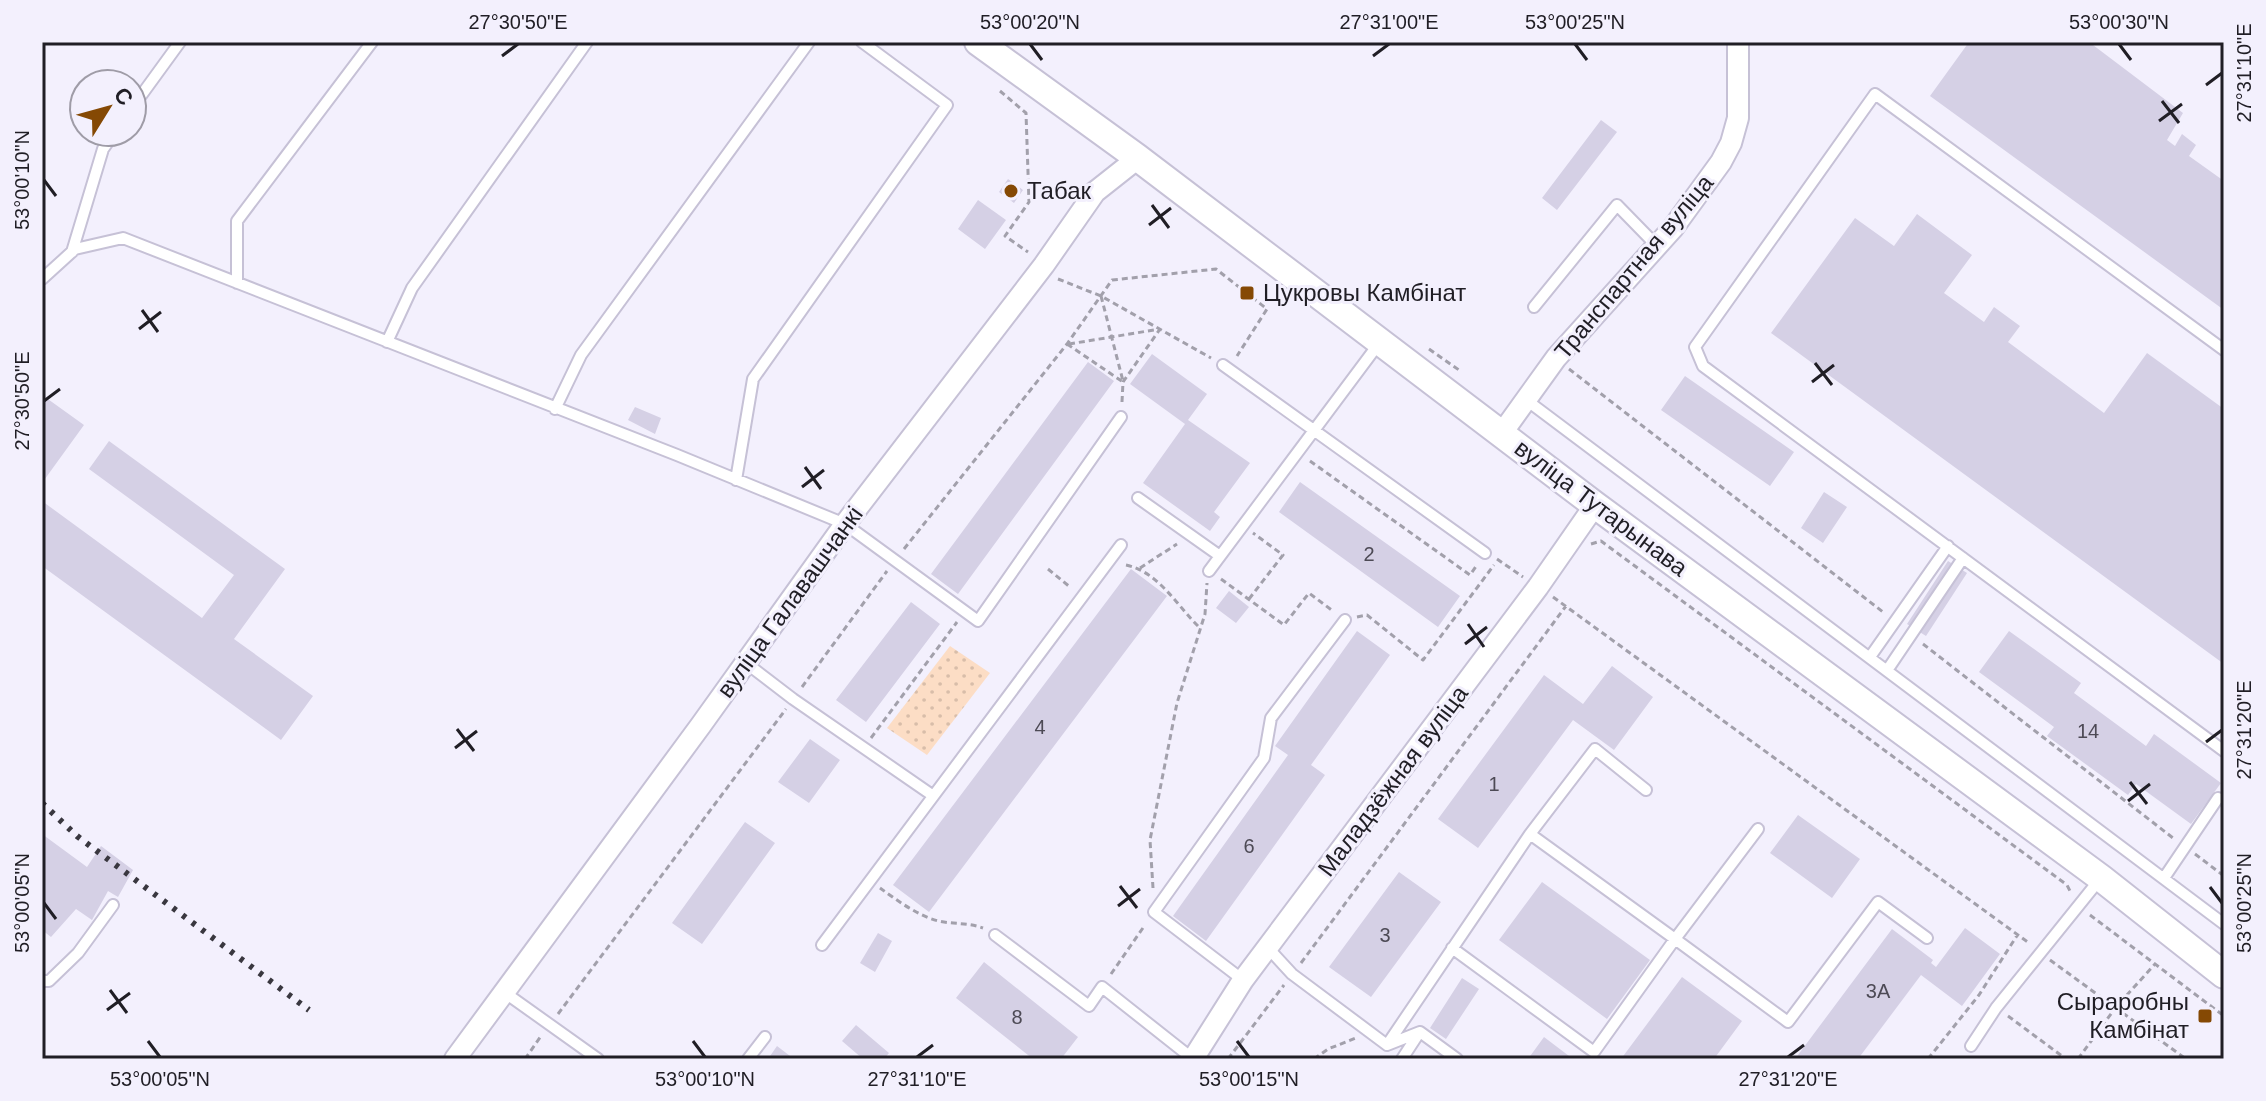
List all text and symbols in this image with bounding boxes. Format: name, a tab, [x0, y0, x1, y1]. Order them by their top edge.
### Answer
text: 27°30'50"E	[469, 11, 568, 33]
text: 53°00'20"N	[980, 11, 1080, 33]
text: 27°31'00"E	[1340, 11, 1439, 33]
text: 53°00'25"N	[1525, 11, 1625, 33]
text: 53°00'30"N	[2069, 11, 2169, 33]
text: 27°31'10"E	[2233, 24, 2255, 123]
north arrow	[68, 68, 148, 148]
text: С	[109, 82, 138, 110]
text: 53°00'10"N	[11, 130, 33, 230]
street label: Транспартная вуліца	[1549, 169, 1719, 364]
place label: Табак	[1027, 177, 1091, 204]
marker: Табак	[1002, 182, 1020, 200]
place label: Цукровы Камбінат	[1263, 279, 1466, 306]
marker: Цукровы Камбінат	[1238, 284, 1256, 302]
text: 27°30'50"E	[11, 352, 33, 451]
street label: вуліца Тутарынава	[1510, 434, 1693, 582]
street label: вуліца Галавашчанкі	[711, 501, 868, 702]
house number: 2	[1363, 543, 1375, 565]
street label: Маладзёжная вуліца	[1312, 680, 1474, 881]
text: 27°31'20"E	[2233, 681, 2255, 780]
house number: 4	[1034, 716, 1046, 738]
house number: 14	[2077, 720, 2099, 742]
house number: 1	[1488, 773, 1500, 795]
house number: 6	[1243, 835, 1255, 857]
text: 53°00'05"N	[11, 853, 33, 953]
text: 53°00'25"N	[2233, 853, 2255, 953]
house number: 3	[1379, 924, 1391, 946]
house number: 3А	[1866, 980, 1891, 1002]
place label: Сыраробны Камбінат	[2057, 988, 2189, 1043]
house number: 8	[1011, 1006, 1023, 1028]
marker: Сыраробны Камбінат	[2196, 1007, 2214, 1025]
text: 53°00'05"N	[110, 1068, 210, 1090]
text: 53°00'10"N	[655, 1068, 755, 1090]
text: 27°31'10"E	[868, 1068, 967, 1090]
text: 53°00'15"N	[1199, 1068, 1299, 1090]
text: 27°31'20"E	[1739, 1068, 1838, 1090]

